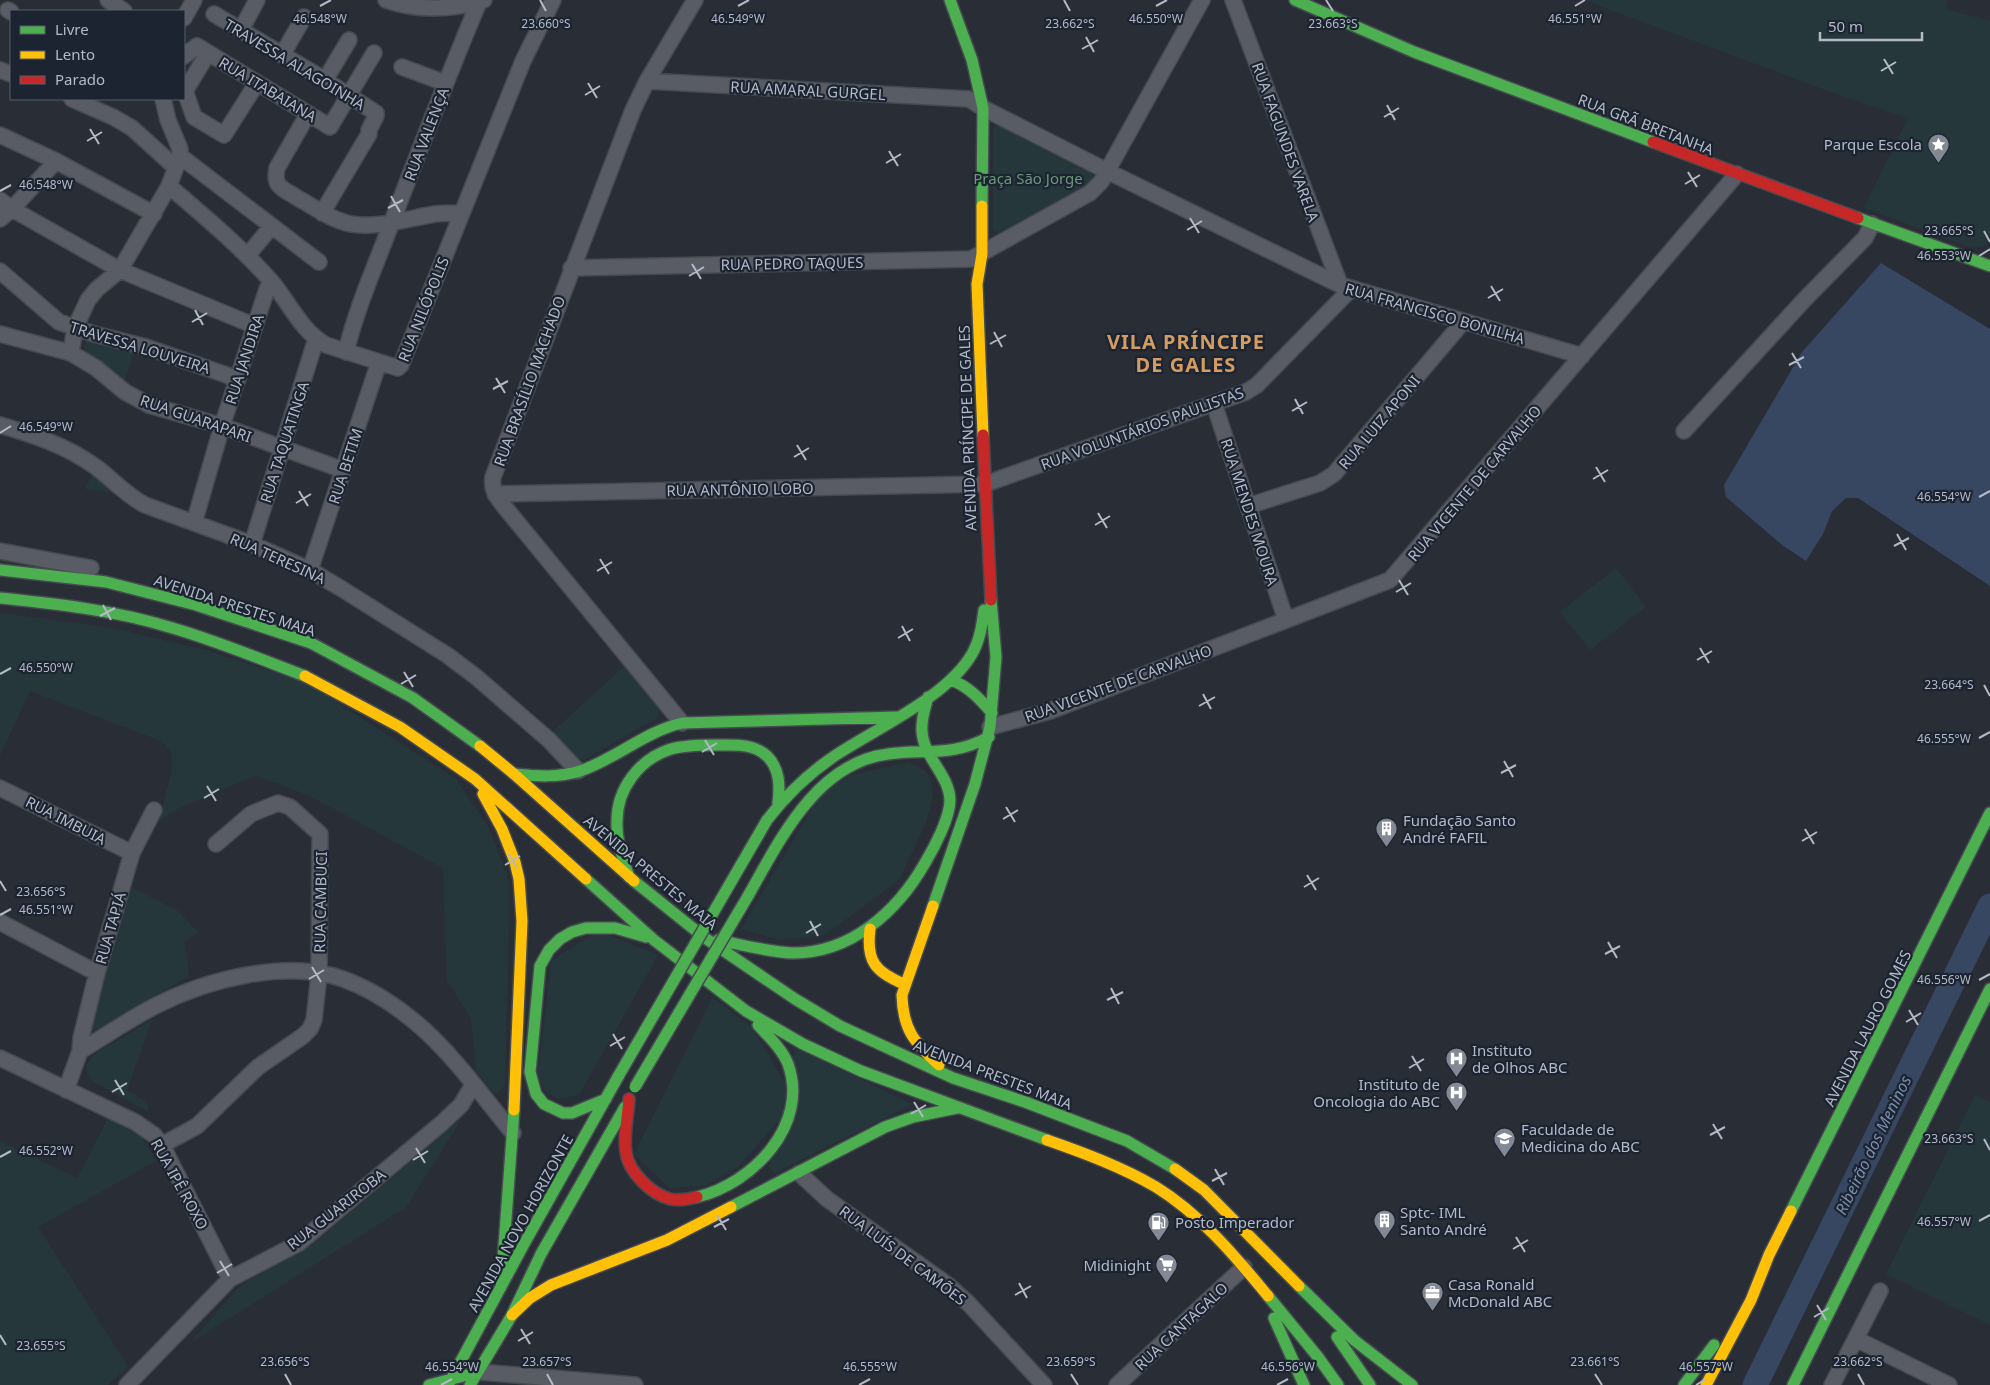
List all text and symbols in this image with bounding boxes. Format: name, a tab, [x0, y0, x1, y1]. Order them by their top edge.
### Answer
legend	[10, 10, 185, 100]
text: 46.548°W	[293, 10, 347, 27]
text: 46.549°W	[711, 10, 765, 27]
text: 46.550°W	[1129, 10, 1183, 27]
text: 46.551°W	[1548, 10, 1602, 27]
scale bar	[1820, 10, 1922, 42]
street label: TRAVESSA ALAGOINHA	[221, 14, 369, 114]
text: 23.660°S	[521, 15, 571, 32]
text: 23.662°S	[1045, 15, 1095, 32]
text: 23.663°S	[1308, 15, 1358, 32]
text: 50 m	[1828, 16, 1863, 36]
text: Livre	[55, 19, 89, 39]
text: Lento	[55, 44, 95, 64]
street label: RUA ITABAIANA	[215, 52, 321, 126]
street label: RUA FAGUNDES VARELA	[1248, 60, 1324, 225]
text: Parado	[55, 69, 105, 89]
street label: RUA AMARAL GURGEL	[730, 76, 886, 104]
street label: RUA VALENÇA	[399, 84, 453, 183]
street label: RUA GRÃ BRETANHA	[1575, 89, 1717, 159]
place icon: Parque Escola	[1926, 132, 1950, 163]
place label: Parque Escola	[1824, 134, 1922, 154]
park label: Praça São Jorge	[973, 168, 1083, 188]
text: 46.548°W	[19, 176, 73, 193]
text: 23.665°S	[1924, 222, 1974, 239]
text: 46.553°W	[1917, 247, 1971, 264]
street label: RUA PEDRO TAQUES	[720, 252, 864, 274]
street label: RUA NILÓPOLIS	[393, 254, 453, 364]
street label: RUA FRANCISCO BONILHA	[1343, 278, 1527, 348]
street label: RUA BRASÍLIO MACHADO	[489, 293, 569, 469]
street label: RUA JANDIRA	[220, 311, 268, 407]
street label: TRAVESSA LOUVEIRA	[67, 316, 213, 378]
street label: AVENIDA PRÍNCIPE DE GALES	[953, 325, 981, 531]
district label: VILA PRÍNCIPE DE GALES	[1107, 328, 1265, 378]
street label: RUA LUIZ APONI	[1334, 371, 1424, 473]
street label: RUA TAQUATINGA	[255, 378, 313, 505]
street label: RUA VOLUNTÁRIOS PAULISTAS	[1038, 382, 1246, 474]
street label: RUA GUARAPARI	[138, 390, 254, 446]
street label: RUA VICENTE DE CARVALHO	[1403, 401, 1545, 565]
text: 46.549°W	[19, 418, 73, 435]
street label: RUA BETIM	[323, 425, 367, 507]
street label: RUA MENDES MOURA	[1217, 436, 1283, 589]
street label: RUA ANTÔNIO LOBO	[666, 478, 814, 500]
text: 46.554°W	[1917, 488, 1971, 505]
street label: RUA TERESINA	[227, 528, 329, 588]
street label: AVENIDA PRESTES MAIA	[152, 569, 319, 641]
street label: RUA VICENTE DE CARVALHO	[1022, 640, 1214, 726]
text: 46.550°W	[19, 659, 73, 676]
text: 23.664°S	[1924, 676, 1974, 693]
text: 46.555°W	[1917, 730, 1971, 747]
street label: RUA IMBUIA	[22, 791, 110, 849]
street label: AVENIDA PRESTES MAIA	[580, 810, 722, 934]
place label: Fundação Santo André FAFIL	[1403, 810, 1516, 847]
building icon: Fundação Santo André FAFIL	[1375, 817, 1399, 848]
street label: RUA CAMBUCI	[309, 851, 331, 953]
text: 23.656°S	[16, 883, 66, 900]
street label: RUA TAPIÁ	[90, 889, 130, 966]
text: 46.551°W	[19, 901, 73, 918]
street label: AVENIDA LAURO GOMES	[1819, 946, 1915, 1110]
text: 46.556°W	[1917, 971, 1971, 988]
street label: AVENIDA PRESTES MAIA	[911, 1034, 1076, 1114]
place label: Instituto de Olhos ABC	[1472, 1040, 1568, 1077]
hospital icon: Instituto de Olhos ABC	[1444, 1047, 1468, 1078]
water label: Ribeirão dos Meninos	[1830, 1072, 1916, 1218]
place label: Instituto de Oncologia do ABC	[1313, 1074, 1441, 1111]
hospital icon: Instituto de Oncologia do ABC	[1444, 1081, 1468, 1112]
place label: Faculdade de Medicina do ABC	[1521, 1119, 1640, 1156]
school or university icon: Faculdade de Medicina do ABC	[1493, 1126, 1517, 1157]
text: 23.663°S	[1924, 1130, 1974, 1147]
street label: AVENIDA NOVO HORIZONTE	[463, 1131, 577, 1315]
street label: RUA IPÊ ROXO	[147, 1135, 213, 1233]
text: 46.552°W	[19, 1142, 73, 1159]
street label: RUA GUARIROBA	[283, 1164, 390, 1254]
street label: RUA LUÍS DE CAMÕES	[836, 1201, 970, 1309]
place label: Sptc- IML Santo André	[1400, 1202, 1487, 1239]
building icon: Sptc- IML Santo André	[1372, 1209, 1396, 1240]
fuel station icon: Posto Imperador	[1147, 1210, 1171, 1241]
place label: Posto Imperador	[1175, 1212, 1294, 1232]
text: 46.557°W	[1917, 1213, 1971, 1230]
supermarket icon: Midinight	[1155, 1253, 1179, 1284]
place label: Midinight	[1083, 1255, 1152, 1275]
place label: Casa Ronald McDonald ABC	[1448, 1274, 1553, 1311]
street label: RUA CANTAGALO	[1130, 1278, 1232, 1374]
office icon: Casa Ronald McDonald ABC	[1420, 1281, 1444, 1312]
text: 23.655°S	[16, 1337, 66, 1354]
text: 23.656°S	[260, 1353, 310, 1370]
text: 23.657°S	[522, 1353, 572, 1370]
text: 23.659°S	[1046, 1353, 1096, 1370]
text: 23.661°S	[1570, 1353, 1620, 1370]
text: 23.662°S	[1833, 1353, 1883, 1370]
text: 46.554°W	[425, 1358, 479, 1375]
text: 46.555°W	[843, 1358, 897, 1375]
text: 46.556°W	[1261, 1358, 1315, 1375]
text: 46.557°W	[1679, 1358, 1733, 1375]

